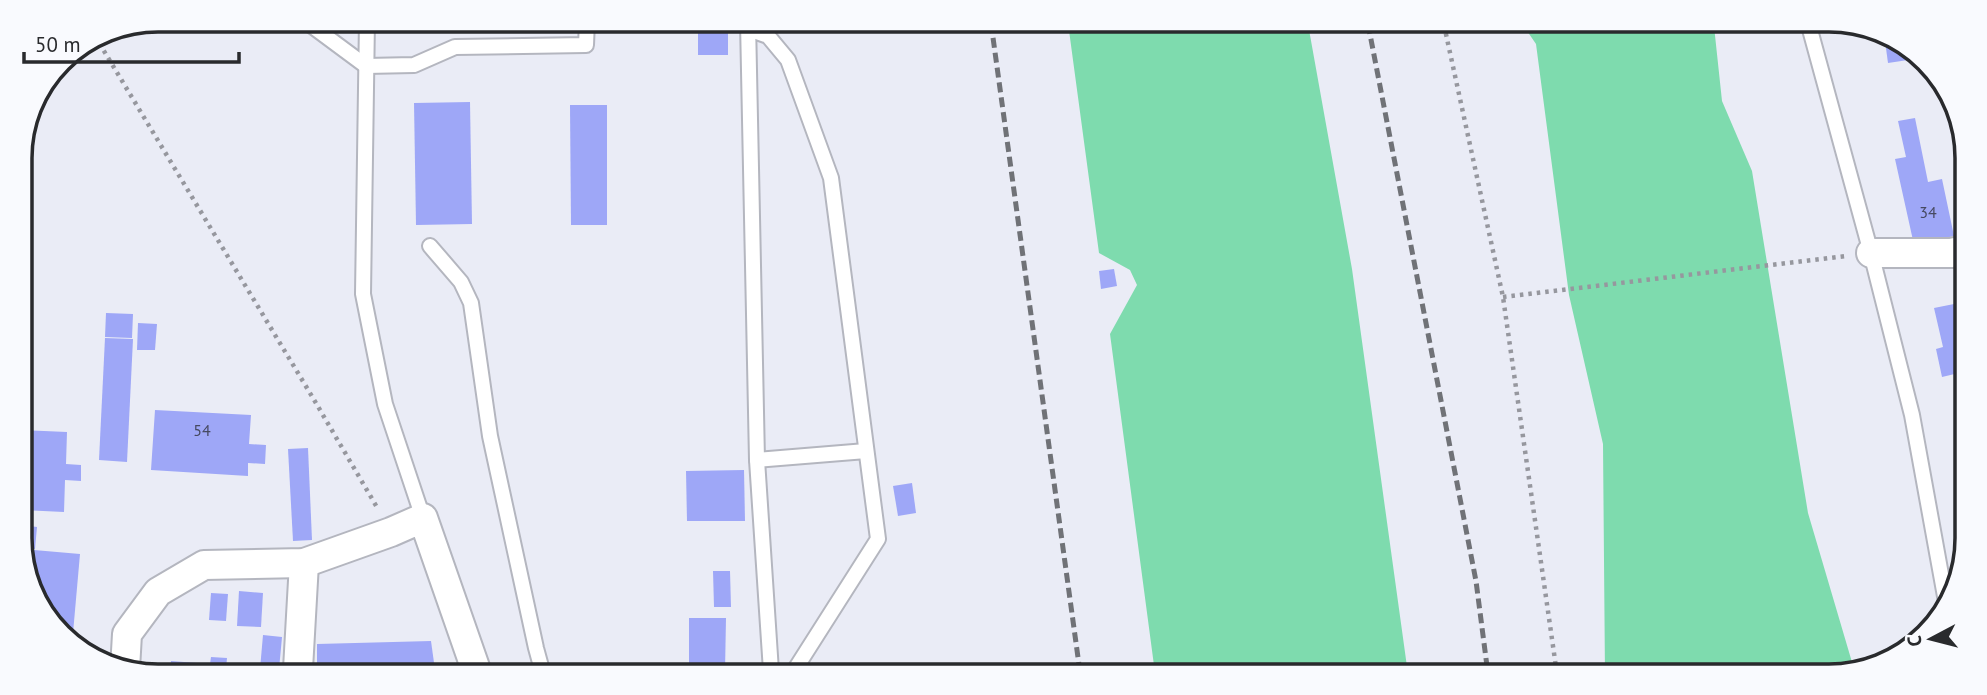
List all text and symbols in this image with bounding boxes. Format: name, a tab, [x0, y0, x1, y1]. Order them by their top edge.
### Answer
scale bar	[24, 21, 240, 65]
text: 50 m	[35, 31, 81, 58]
house number: 34	[1919, 202, 1937, 222]
house number: 54	[193, 420, 211, 440]
north arrow	[1896, 604, 1966, 674]
text: С	[1902, 634, 1927, 648]

